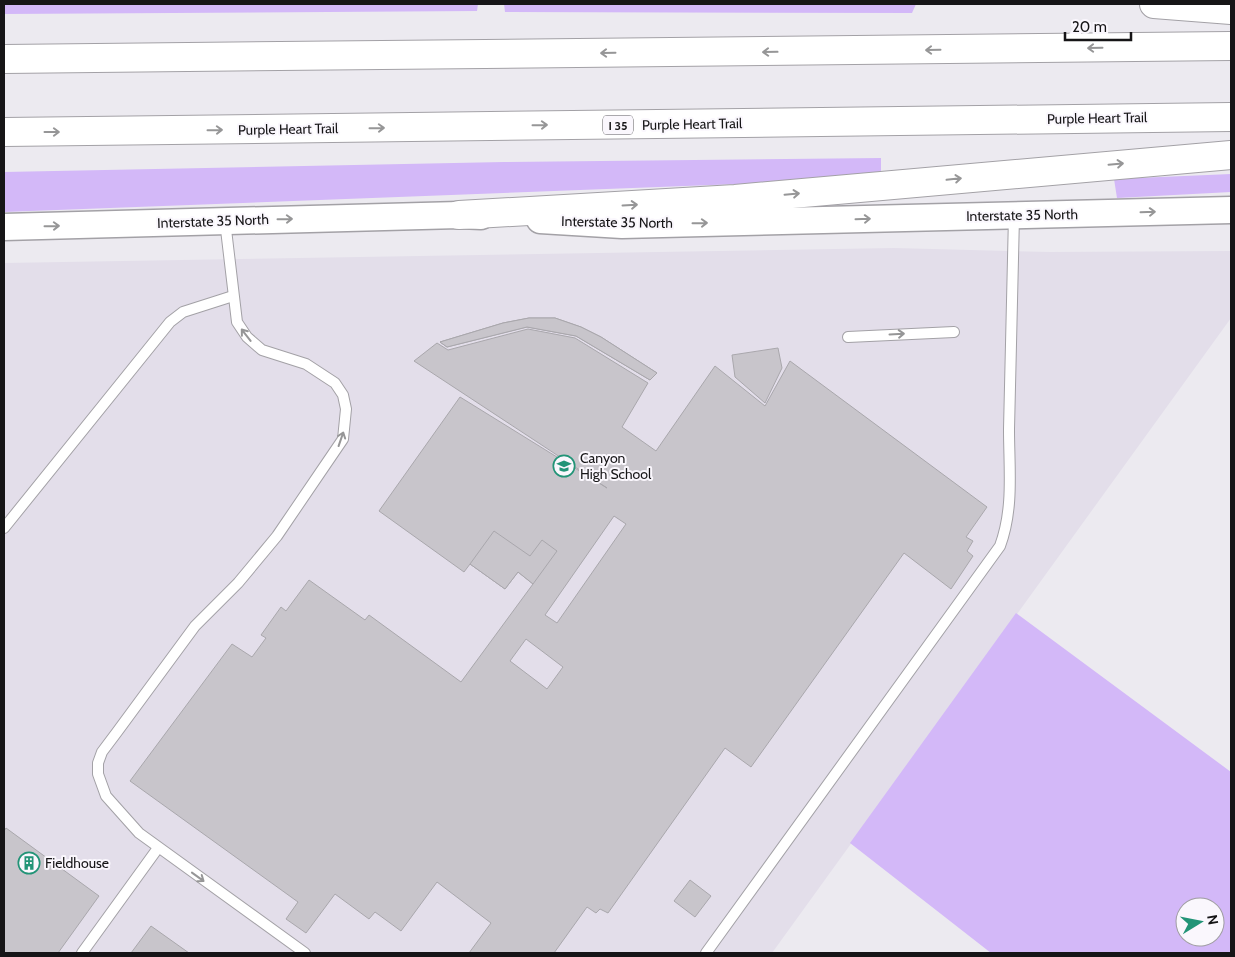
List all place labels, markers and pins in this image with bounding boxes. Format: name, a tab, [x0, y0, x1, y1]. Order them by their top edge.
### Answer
place label: Canyon High School	[580, 449, 652, 483]
school or university icon: Canyon High School	[552, 454, 576, 478]
building icon: Fieldhouse	[17, 851, 41, 875]
place label: Fieldhouse	[45, 854, 109, 872]

